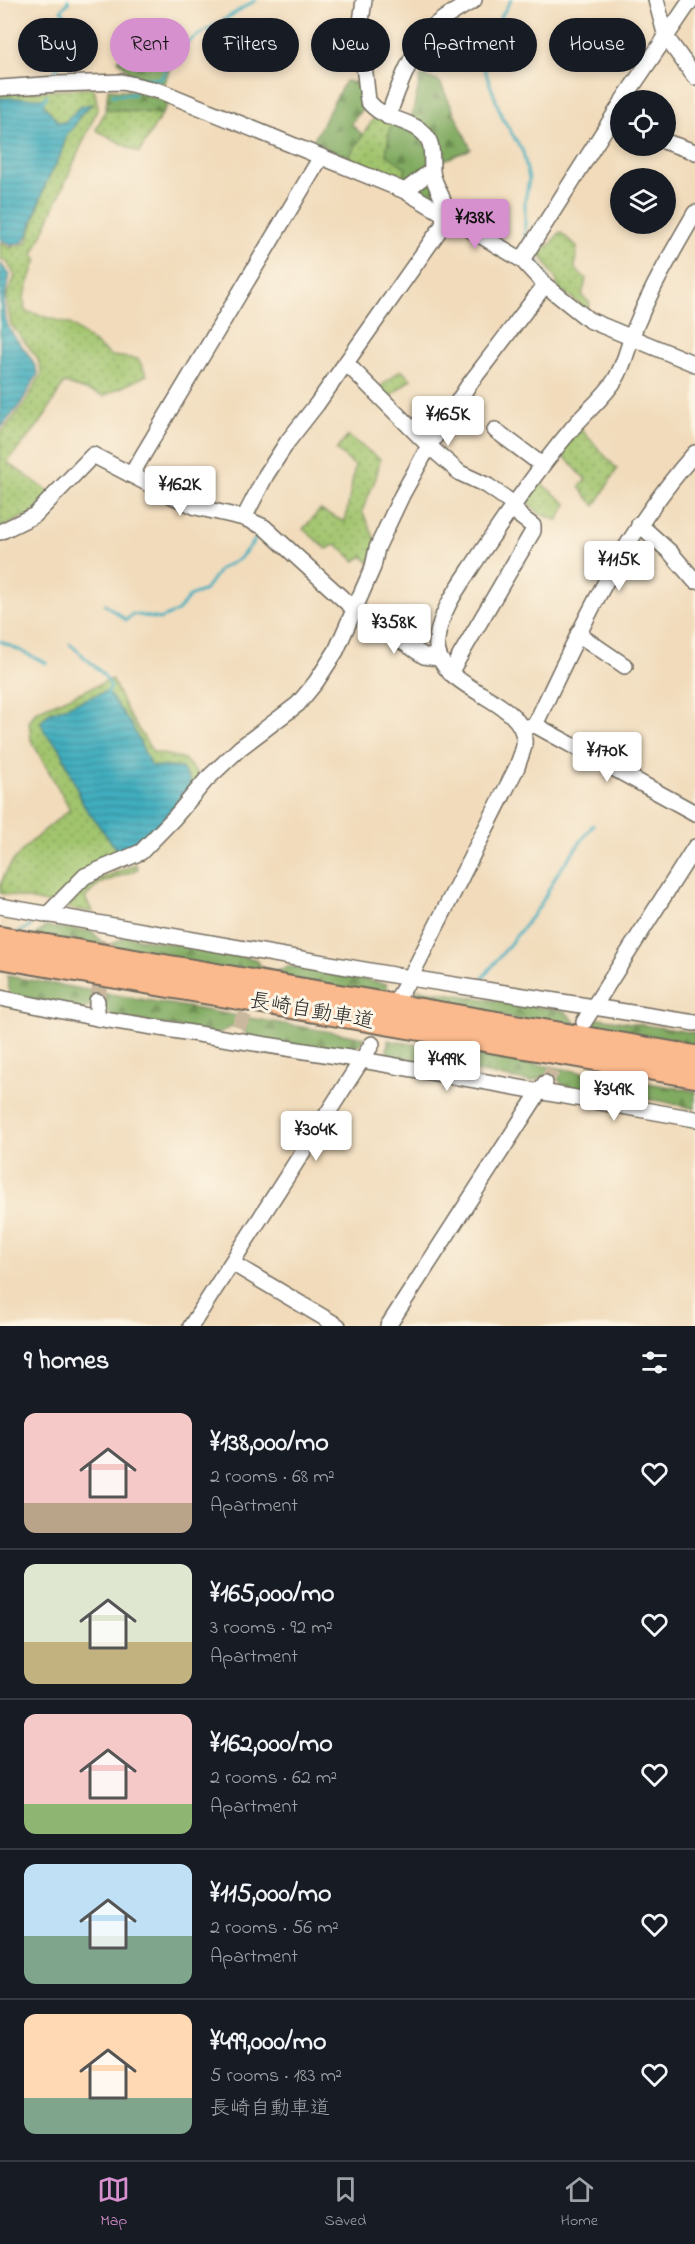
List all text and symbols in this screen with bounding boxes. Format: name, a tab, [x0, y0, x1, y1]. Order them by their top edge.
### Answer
chip: Buy	[18, 18, 98, 72]
chip: Rent	[110, 18, 190, 72]
chip: Filters	[202, 18, 299, 72]
chip: New	[311, 18, 390, 72]
chip: Apartment	[402, 18, 537, 72]
chip: House	[549, 18, 646, 72]
map controls	[610, 90, 676, 234]
button: locate	[610, 90, 676, 156]
button: layers	[610, 168, 676, 234]
pin: ¥138K	[433, 199, 517, 250]
text: ¥138K	[455, 204, 495, 233]
pin: ¥165K	[406, 396, 490, 447]
text: ¥165K	[426, 401, 470, 430]
pin: ¥162K	[138, 466, 222, 517]
text: ¥162K	[159, 471, 201, 500]
pin: ¥115K	[577, 541, 661, 592]
text: ¥115K	[598, 546, 640, 575]
pin: ¥358K	[352, 604, 436, 655]
text: ¥358K	[372, 609, 416, 638]
pin: ¥170K	[565, 732, 649, 783]
text: ¥170K	[587, 737, 627, 766]
street label: 長崎自動車道	[247, 986, 376, 1038]
pin: ¥499K	[405, 1041, 489, 1092]
text: ¥499K	[428, 1046, 466, 1075]
pin: ¥349K	[572, 1071, 656, 1122]
text: ¥349K	[594, 1076, 634, 1105]
pin: ¥304K	[274, 1111, 358, 1162]
text: ¥304K	[295, 1116, 337, 1145]
text: 9 homes	[24, 1343, 109, 1381]
icon: filters	[638, 1346, 671, 1379]
text: ¥138,000/mo	[210, 1425, 329, 1463]
icon: home	[72, 1437, 144, 1509]
icon: heart	[638, 1457, 671, 1490]
text: 2 rooms · 68 m²	[210, 1463, 335, 1492]
text: Apartment	[210, 1492, 298, 1521]
text: ¥165,000/mo	[210, 1576, 335, 1614]
icon: home	[72, 1588, 144, 1660]
icon: heart	[638, 1608, 671, 1641]
text: 3 rooms · 92 m²	[210, 1614, 333, 1643]
text: Apartment	[210, 1643, 298, 1672]
text: ¥162,000/mo	[210, 1726, 333, 1764]
icon: home	[72, 1738, 144, 1810]
icon: heart	[638, 1758, 671, 1791]
text: 2 rooms · 62 m²	[210, 1764, 337, 1793]
text: Apartment	[210, 1793, 298, 1822]
text: ¥115,000/mo	[210, 1876, 331, 1914]
icon: home	[72, 1888, 144, 1960]
icon: heart	[638, 1908, 671, 1941]
text: 2 rooms · 56 m²	[210, 1914, 339, 1943]
text: Apartment	[210, 1943, 298, 1972]
text: ¥499,000/mo	[210, 2024, 326, 2062]
icon: home	[72, 2038, 144, 2110]
icon: heart	[638, 2058, 671, 2091]
text: 5 rooms · 183 m²	[210, 2062, 342, 2091]
text: 長崎自動車道	[210, 2095, 330, 2124]
tab: Map	[97, 2173, 130, 2233]
tab: Saved	[325, 2173, 366, 2233]
tab: Home	[561, 2173, 598, 2233]

